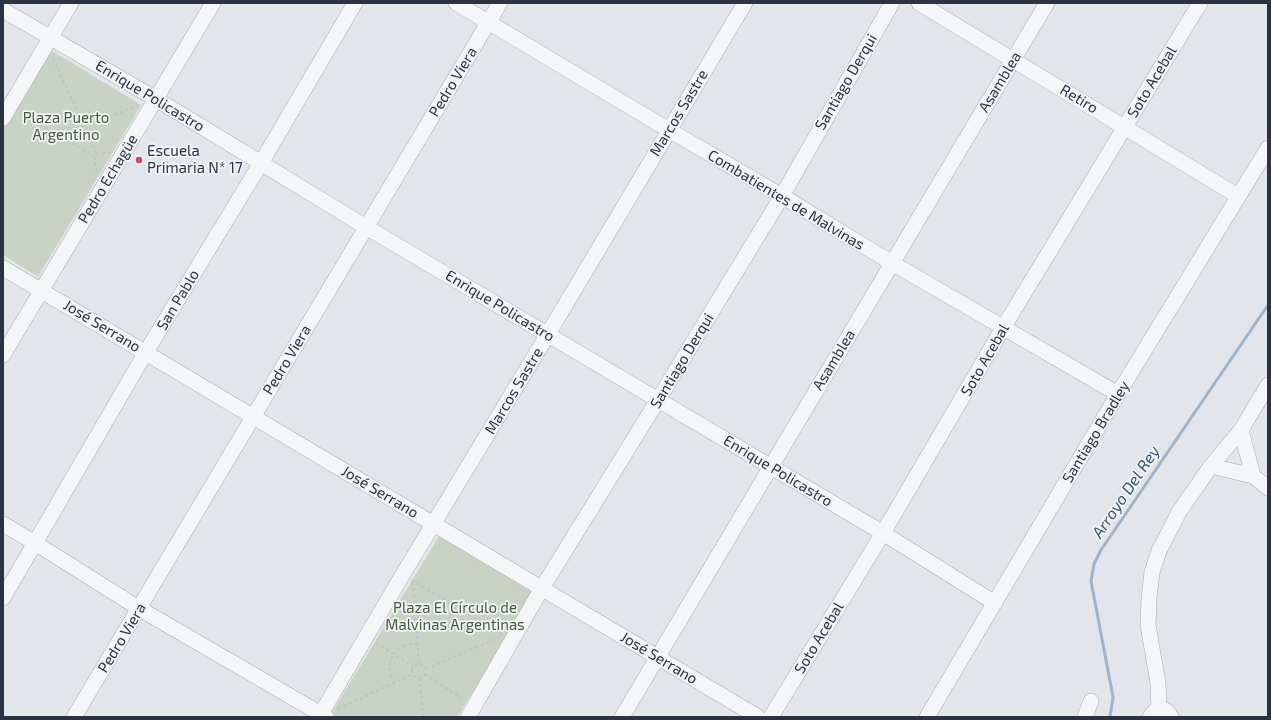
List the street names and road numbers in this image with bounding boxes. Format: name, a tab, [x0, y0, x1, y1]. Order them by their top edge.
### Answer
street label: Santiago Derqui	[811, 31, 881, 133]
street label: Soto Acebal	[1124, 43, 1180, 121]
street label: Pedro Viera	[425, 44, 481, 120]
street label: Asamblea	[975, 48, 1025, 116]
street label: Enrique Policastro	[92, 56, 208, 136]
street label: Marcos Sastre	[646, 66, 712, 160]
street label: Retiro	[1057, 81, 1101, 117]
street label: Pedro Echagüe	[74, 131, 142, 227]
street label: Combatientes de Malvinas	[704, 146, 868, 254]
street label: Enrique Policastro	[442, 266, 558, 346]
street label: San Pablo	[153, 267, 203, 333]
street label: José Serrano	[60, 296, 144, 356]
street label: Santiago Derqui	[647, 310, 717, 412]
street label: Soto Acebal	[957, 321, 1013, 399]
street label: Pedro Viera	[259, 322, 315, 398]
street label: Asamblea	[809, 326, 859, 394]
street label: Marcos Sastre	[481, 344, 547, 438]
street label: Santiago Bradley	[1058, 378, 1134, 486]
street label: Enrique Policastro	[720, 431, 836, 511]
street label: José Serrano	[338, 462, 422, 522]
street label: Soto Acebal	[791, 599, 847, 677]
street label: Pedro Viera	[94, 600, 150, 676]
street label: José Serrano	[617, 628, 701, 688]

